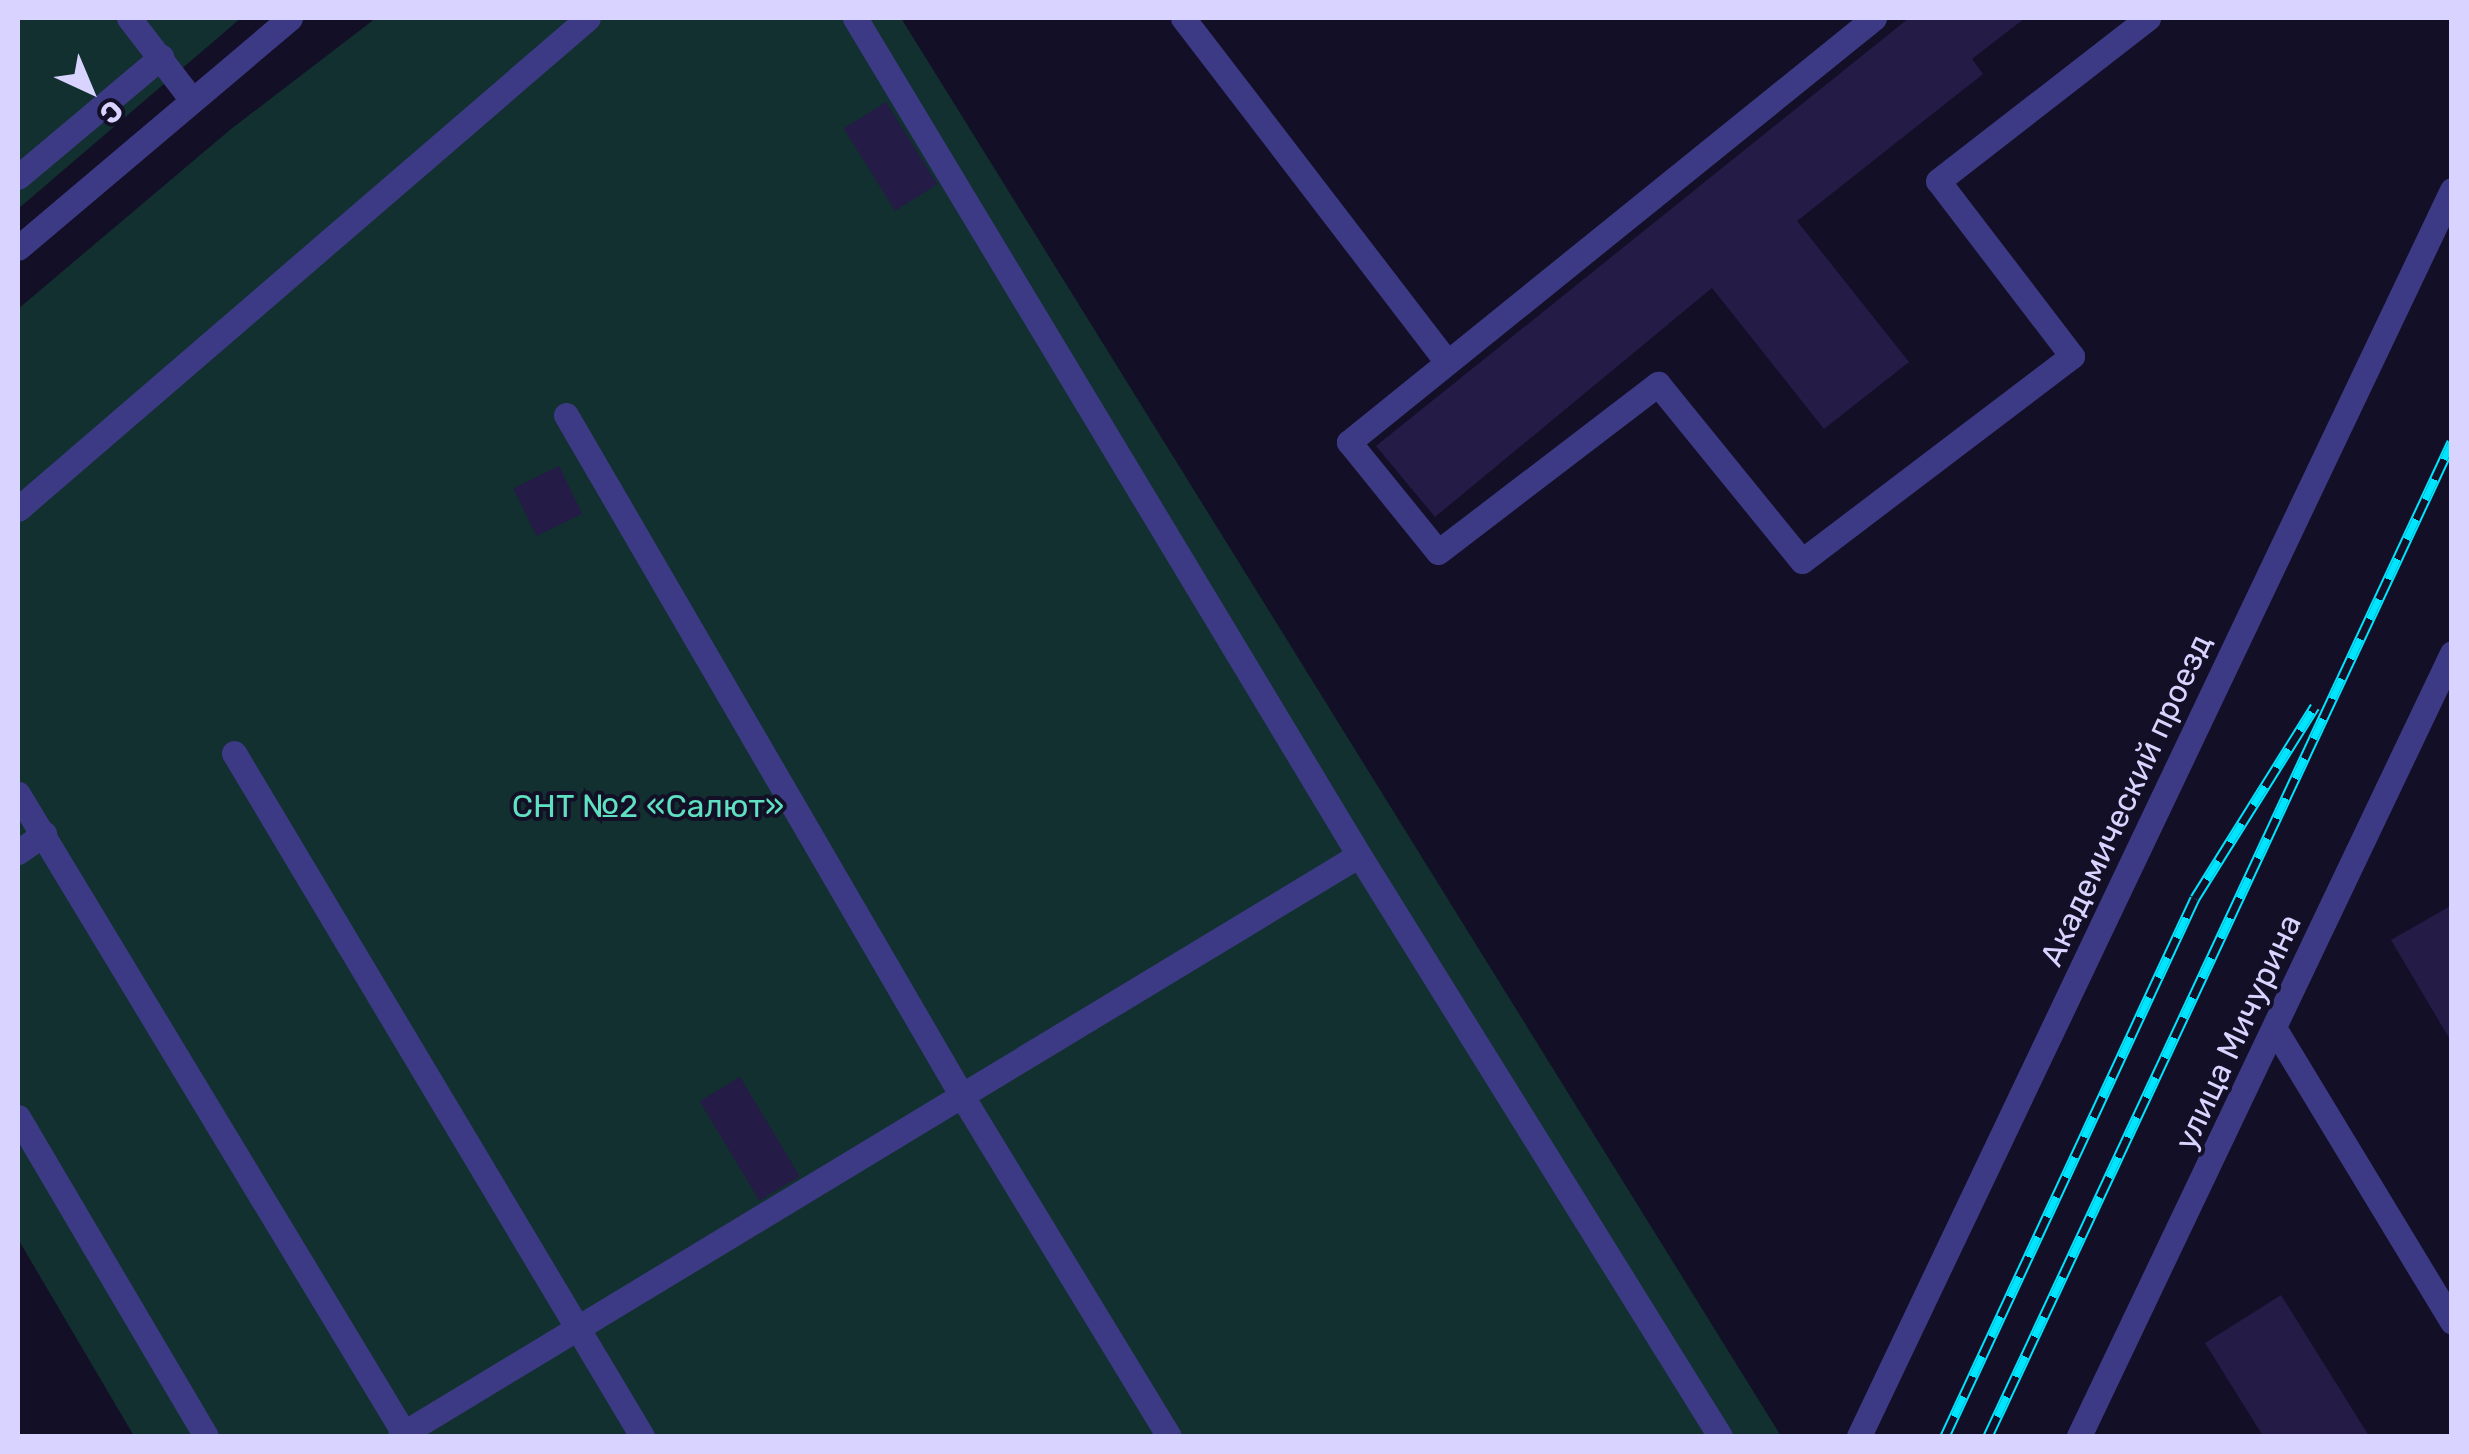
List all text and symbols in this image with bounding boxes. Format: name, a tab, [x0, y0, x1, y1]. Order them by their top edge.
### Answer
north arrow	[40, 40, 140, 140]
text: С	[93, 93, 130, 131]
street label: Академический проезд	[2032, 628, 2220, 972]
park label: СНТ №2 «Салют»	[512, 787, 784, 825]
street label: улица Мичурина	[2167, 908, 2309, 1156]

